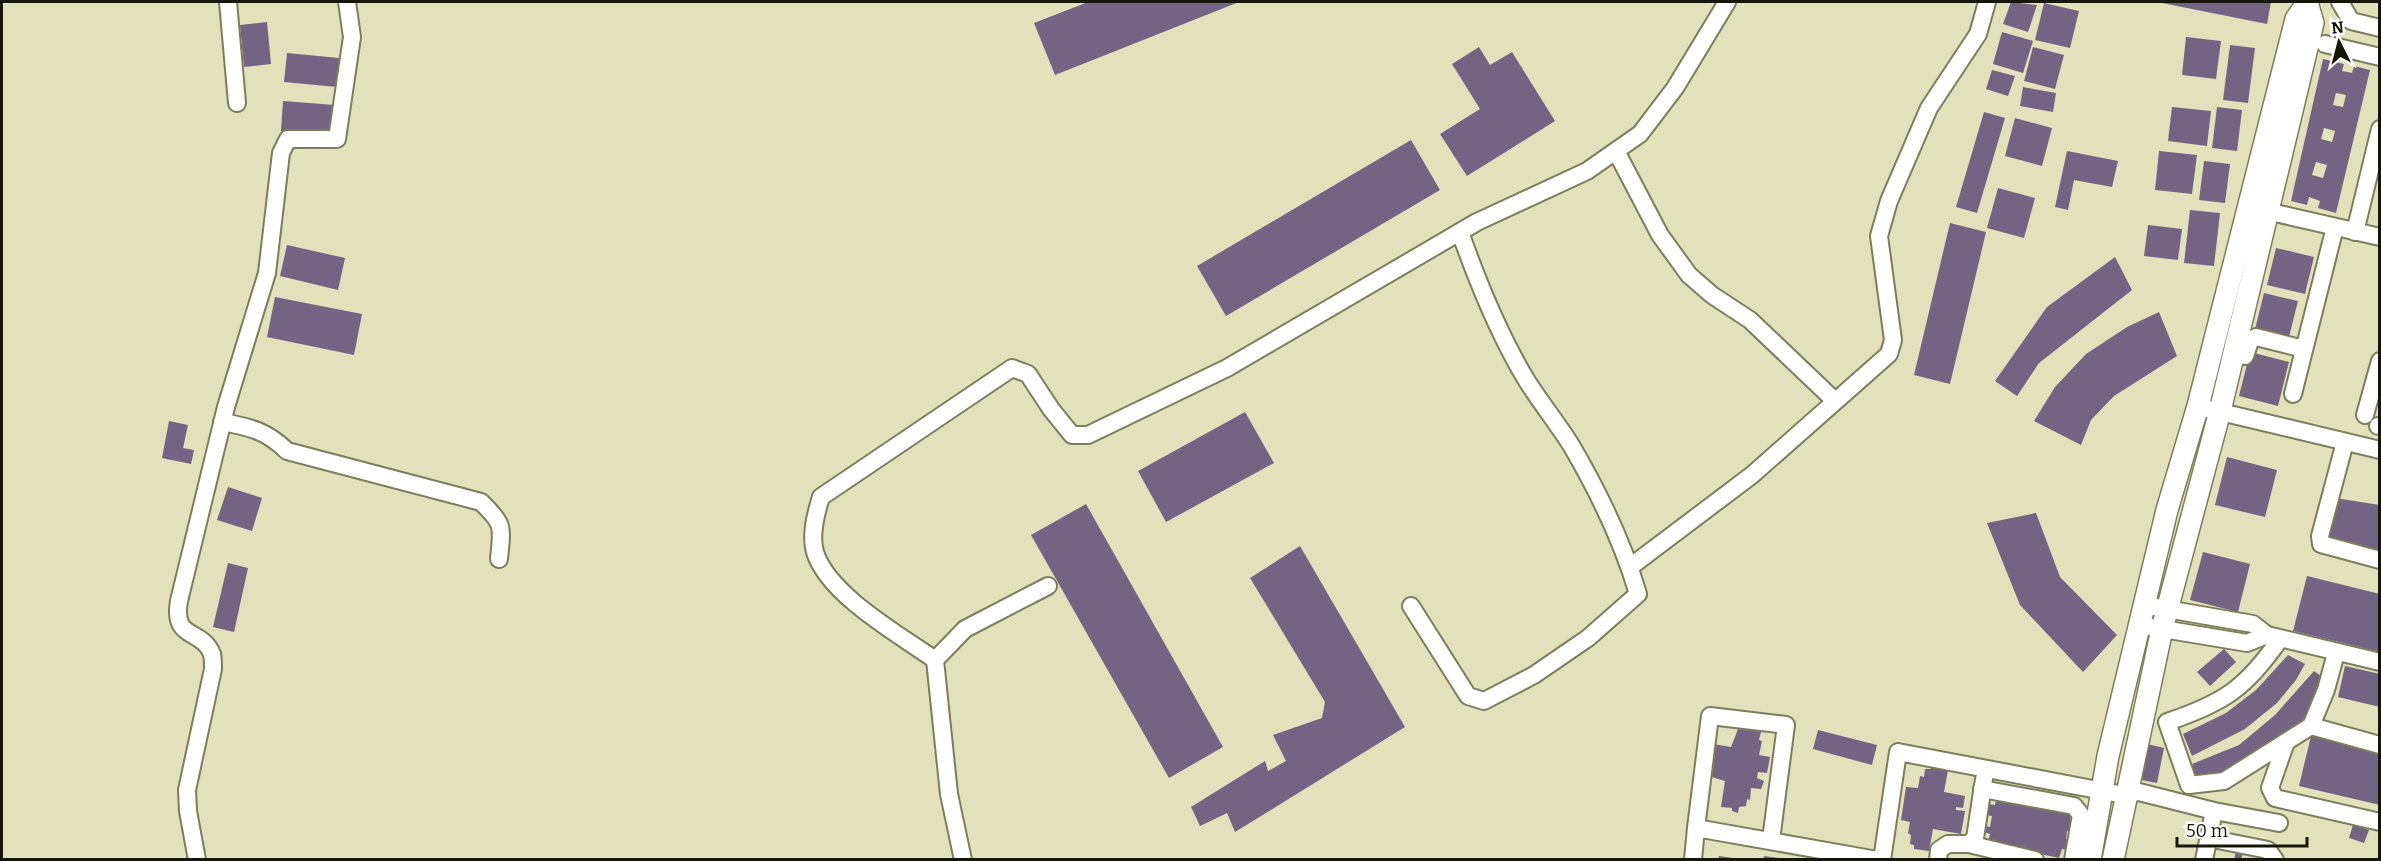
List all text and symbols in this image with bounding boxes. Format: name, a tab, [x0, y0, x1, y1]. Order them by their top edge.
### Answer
north arrow	[2309, 12, 2369, 72]
text: N	[2330, 17, 2345, 38]
scale bar	[2177, 810, 2308, 848]
text: 50 m	[2186, 820, 2228, 842]

